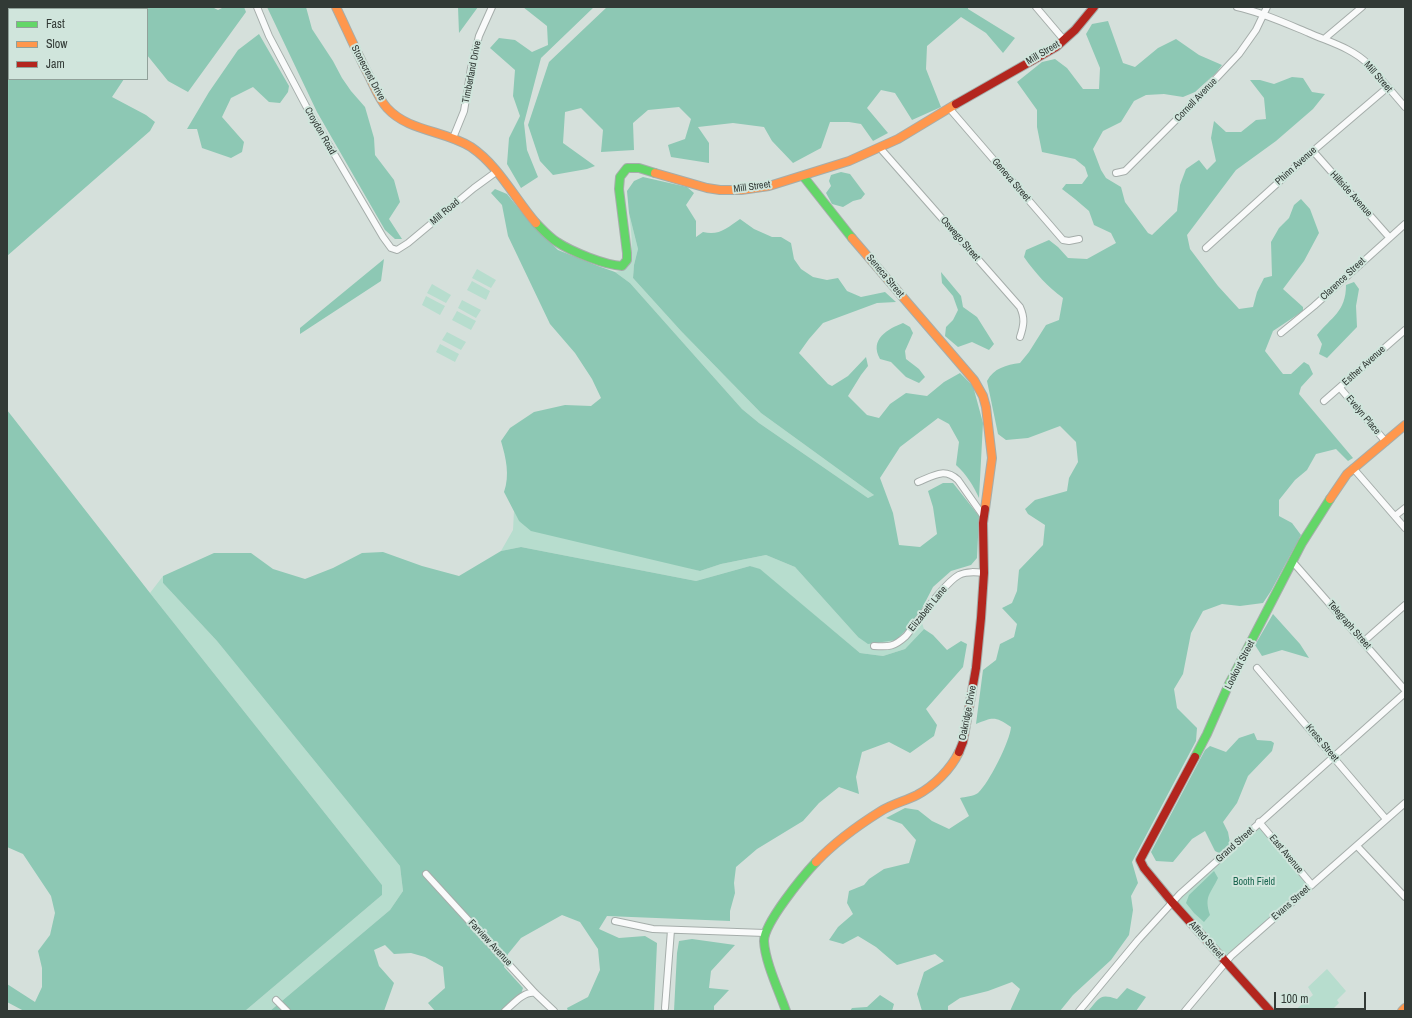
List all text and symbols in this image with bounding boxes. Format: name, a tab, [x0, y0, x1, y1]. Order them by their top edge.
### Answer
legend	[8, 8, 148, 80]
text: Fast	[46, 16, 65, 32]
text: Slow	[46, 36, 67, 52]
street label: Mill Street	[1024, 38, 1062, 68]
street label: Timberland Drive	[460, 40, 484, 104]
street label: Stonecrest Drive	[348, 43, 388, 103]
text: Jam	[46, 56, 65, 72]
street label: Mill Street	[1361, 59, 1395, 95]
street label: Cornell Avenue	[1172, 76, 1220, 124]
street label: Croydon Road	[302, 105, 338, 157]
street label: Phinn Avenue	[1273, 144, 1319, 188]
street label: Geneva Street	[989, 156, 1033, 204]
street label: Hillside Avenue	[1327, 169, 1375, 219]
street label: Mill Street	[733, 178, 771, 196]
street label: Mill Road	[428, 196, 462, 228]
street label: Oswego Street	[938, 215, 982, 263]
street label: Seneca Street	[864, 252, 906, 300]
street label: Clarence Street	[1318, 255, 1368, 303]
street label: Esther Avenue	[1340, 344, 1388, 388]
street label: Evelyn Place	[1343, 393, 1383, 437]
street label: Elizabeth Lane	[906, 584, 950, 634]
street label: Telegraph Street	[1325, 598, 1373, 652]
street label: Lookout Street	[1223, 639, 1257, 691]
street label: Oakridge Drive	[957, 685, 979, 741]
street label: Kress Street	[1303, 722, 1341, 764]
street label: Grand Street	[1214, 825, 1256, 865]
street label: East Avenue	[1267, 832, 1305, 876]
park label: Booth Field	[1233, 876, 1275, 888]
street label: Evans Street	[1269, 883, 1313, 923]
street label: Farview Avenue	[466, 917, 514, 969]
street label: Alfred Street	[1186, 919, 1226, 961]
scale bar	[1276, 984, 1368, 1010]
text: 100 m	[1281, 991, 1308, 1007]

